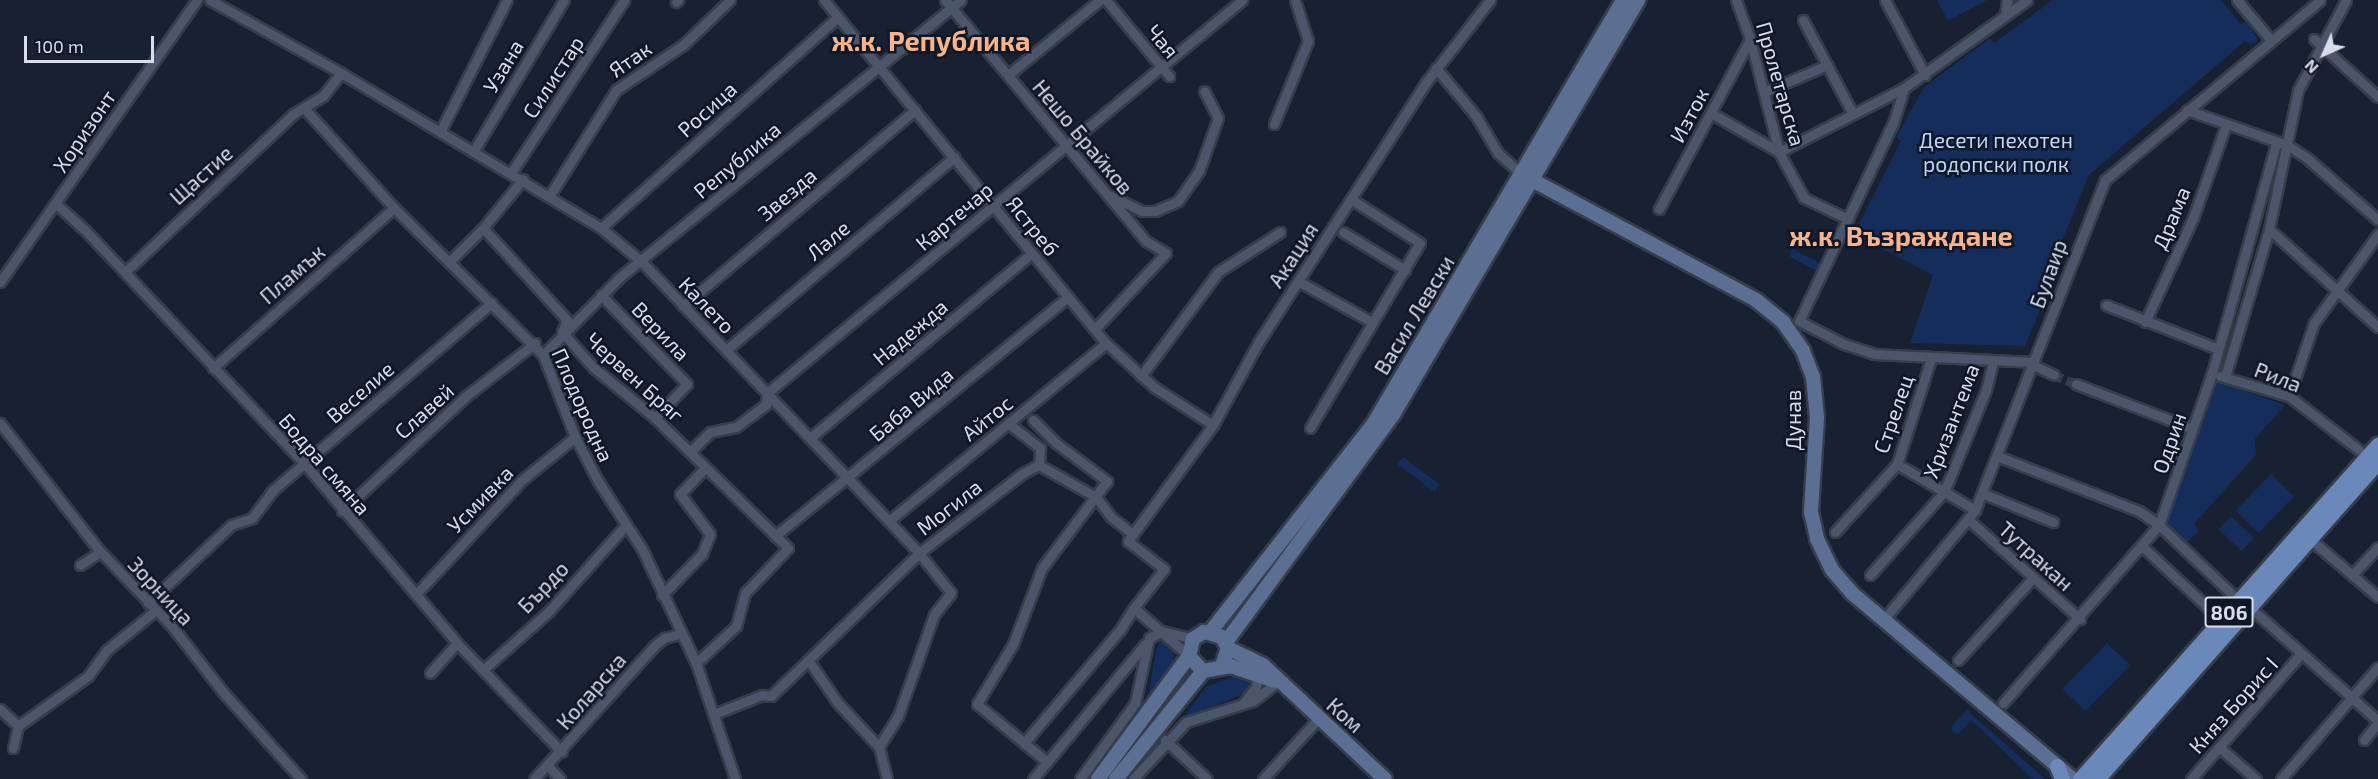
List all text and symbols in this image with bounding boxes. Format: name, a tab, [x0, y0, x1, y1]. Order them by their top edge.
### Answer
street label: Чая	[1142, 19, 1184, 63]
street label: Пролетарска	[1751, 19, 1811, 149]
scale bar	[27, 24, 158, 62]
north arrow	[2294, 24, 2354, 84]
district label: ж.к. Република	[831, 25, 1031, 57]
street label: Силистар	[517, 31, 589, 123]
text: 100 m	[35, 35, 84, 57]
street label: Узана	[477, 35, 529, 97]
street label: Ятак	[604, 35, 656, 83]
text: N	[2300, 56, 2322, 78]
street label: Нешо Брайков	[1028, 74, 1138, 200]
street label: Росица	[672, 76, 742, 142]
street label: Изток	[1664, 83, 1714, 147]
street label: Хоризонт	[47, 85, 121, 177]
street label: Република	[688, 116, 786, 204]
park label: Десети пехотен родопски полк	[1919, 127, 2073, 177]
street label: Щастие	[164, 140, 238, 210]
street label: Звезда	[753, 162, 821, 226]
street label: Картечар	[910, 176, 998, 256]
street label: Драма	[2147, 183, 2195, 253]
street label: Ястреб	[1001, 191, 1065, 261]
street label: Лале	[801, 215, 855, 265]
street label: Акация	[1263, 218, 1323, 292]
district label: ж.к. Възраждане	[1789, 220, 2013, 252]
street label: Булаир	[2024, 236, 2072, 312]
street label: Пламък	[254, 239, 330, 309]
street label: Васил Левски	[1369, 251, 1459, 379]
street label: Калето	[674, 271, 740, 339]
street label: Надежда	[868, 294, 952, 370]
street label: Верила	[627, 296, 695, 366]
street label: Червен Бряг	[581, 327, 689, 427]
street label: Плодородна	[547, 344, 619, 466]
street label: Веселие	[321, 356, 399, 428]
street label: Рила	[2251, 357, 2305, 397]
street label: Хризантема	[1918, 360, 1984, 482]
street label: Баба Вида	[864, 362, 958, 446]
street label: Стрелец	[1868, 371, 1918, 457]
street label: Славей	[389, 378, 459, 444]
street label: Айтос	[957, 390, 1017, 446]
street label: Дунав	[1780, 390, 1806, 450]
street label: Бодра смяна	[274, 408, 376, 520]
street label: Одрин	[2147, 409, 2191, 477]
street label: Усмивка	[442, 460, 518, 538]
street label: Могила	[911, 474, 987, 540]
street label: Тутракан	[1994, 516, 2078, 596]
street label: Зорница	[123, 552, 199, 630]
street label: Бърдо	[512, 556, 574, 618]
road number: 806	[2204, 595, 2254, 629]
street label: Коларска	[551, 648, 631, 734]
street label: Княз Борис I	[2183, 652, 2283, 758]
street label: Ком	[1322, 692, 1368, 738]

